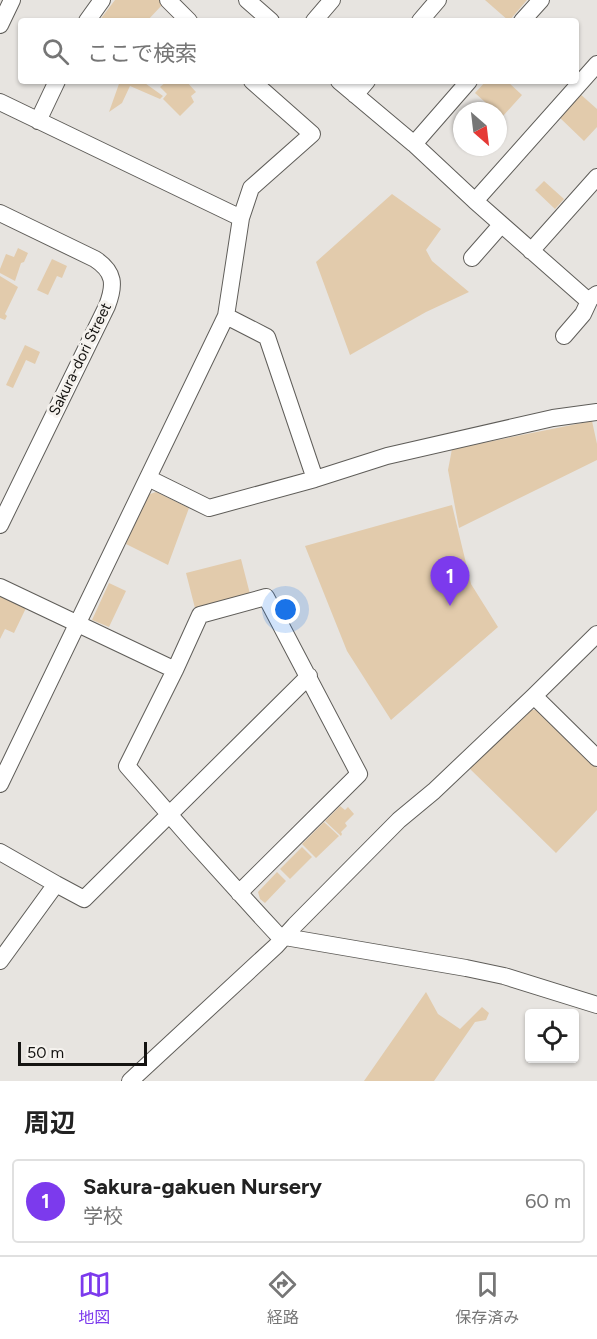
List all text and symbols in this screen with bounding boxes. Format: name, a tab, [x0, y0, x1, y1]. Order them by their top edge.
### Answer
search box	[18, 18, 579, 84]
icon: search	[39, 35, 72, 68]
text: ここで検索	[87, 40, 197, 67]
north arrow	[453, 102, 507, 156]
street label: Sakura-dori Street	[45, 299, 115, 418]
pin: 1	[430, 556, 470, 606]
your location	[271, 595, 300, 624]
map controls	[525, 1009, 579, 1063]
button: locate	[525, 1009, 579, 1063]
scale bar	[18, 1039, 147, 1066]
text: 50 m	[27, 1043, 64, 1062]
text: 周辺	[24, 1107, 76, 1139]
text: Sakura-gakuen Nursery	[83, 1173, 322, 1200]
text: 1	[41, 1189, 50, 1213]
text: 60 m	[525, 1189, 571, 1213]
text: 学校	[83, 1204, 123, 1228]
tab: 地図	[78, 1268, 111, 1328]
tab: 経路	[266, 1268, 299, 1328]
tab: 保存済み	[455, 1268, 519, 1328]

